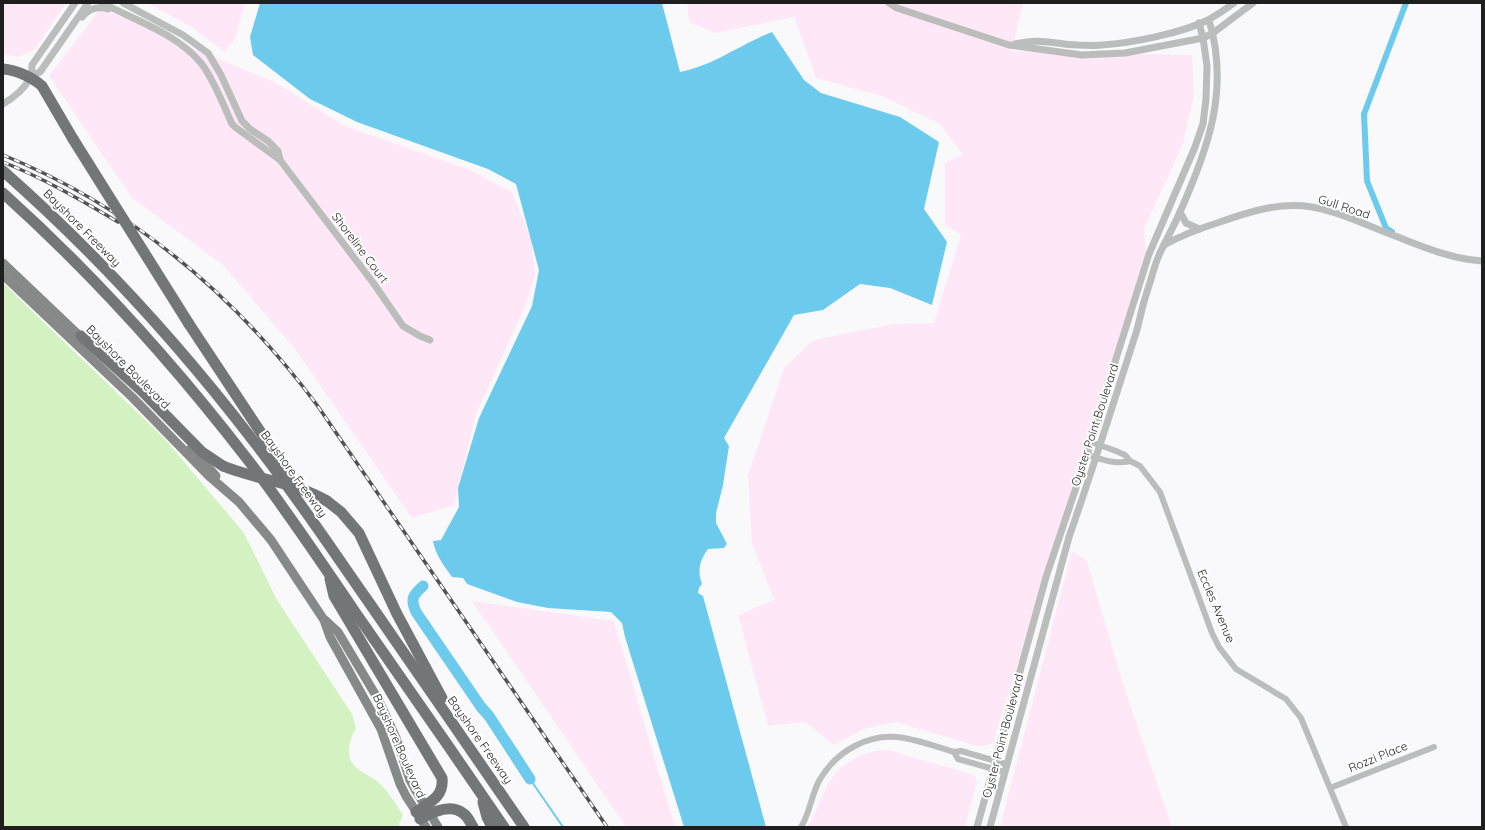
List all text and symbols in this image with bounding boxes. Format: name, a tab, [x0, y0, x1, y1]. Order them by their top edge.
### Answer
street label: Bayshore Freeway	[40, 186, 124, 270]
street label: Gull Road	[1316, 191, 1372, 222]
street label: Shoreline Court	[329, 209, 392, 286]
street label: Bayshore Boulevard	[83, 322, 173, 412]
street label: Oyster Point Boulevard	[1068, 362, 1121, 488]
street label: Bayshore Freeway	[258, 427, 331, 520]
street label: Eccles Avenue	[1194, 567, 1239, 645]
street label: Oyster Point Boulevard	[979, 672, 1026, 800]
street label: Bayshore Boulevard	[370, 691, 429, 800]
street label: Bayshore Freeway	[445, 693, 516, 786]
street label: Rozzi Place	[1346, 738, 1410, 775]

